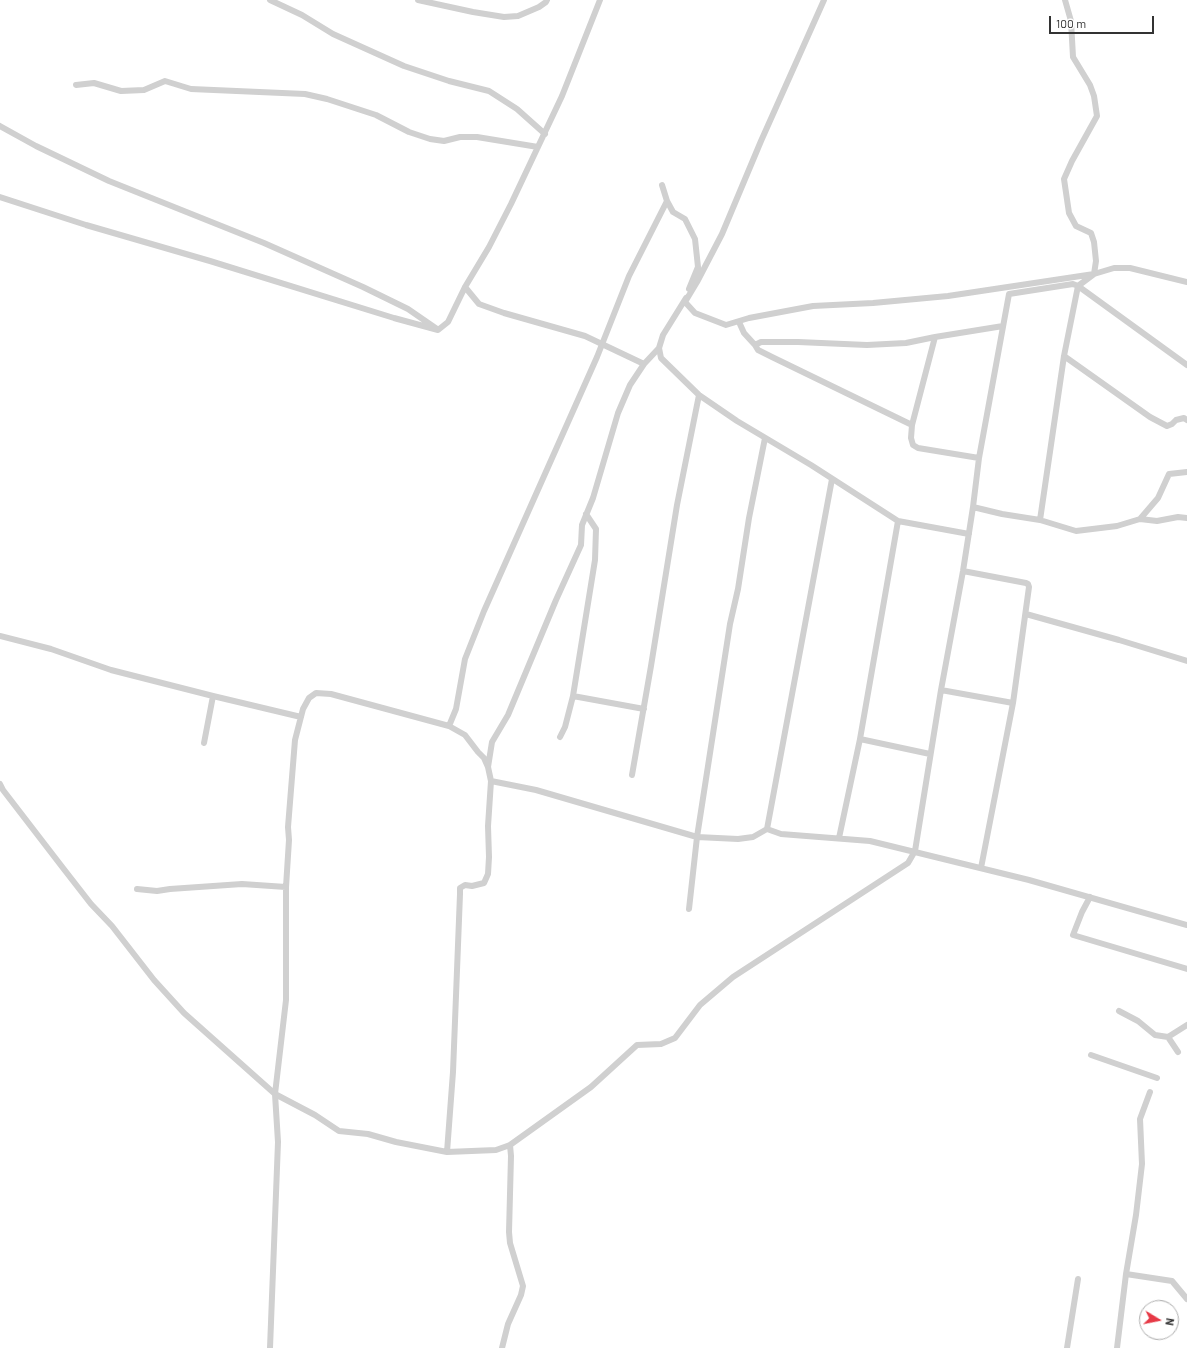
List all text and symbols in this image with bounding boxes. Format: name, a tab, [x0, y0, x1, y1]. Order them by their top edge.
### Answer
scale bar	[1051, 8, 1156, 34]
text: 100 m	[1056, 16, 1086, 30]
north arrow	[1139, 1300, 1179, 1340]
text: N	[1163, 1317, 1177, 1327]

